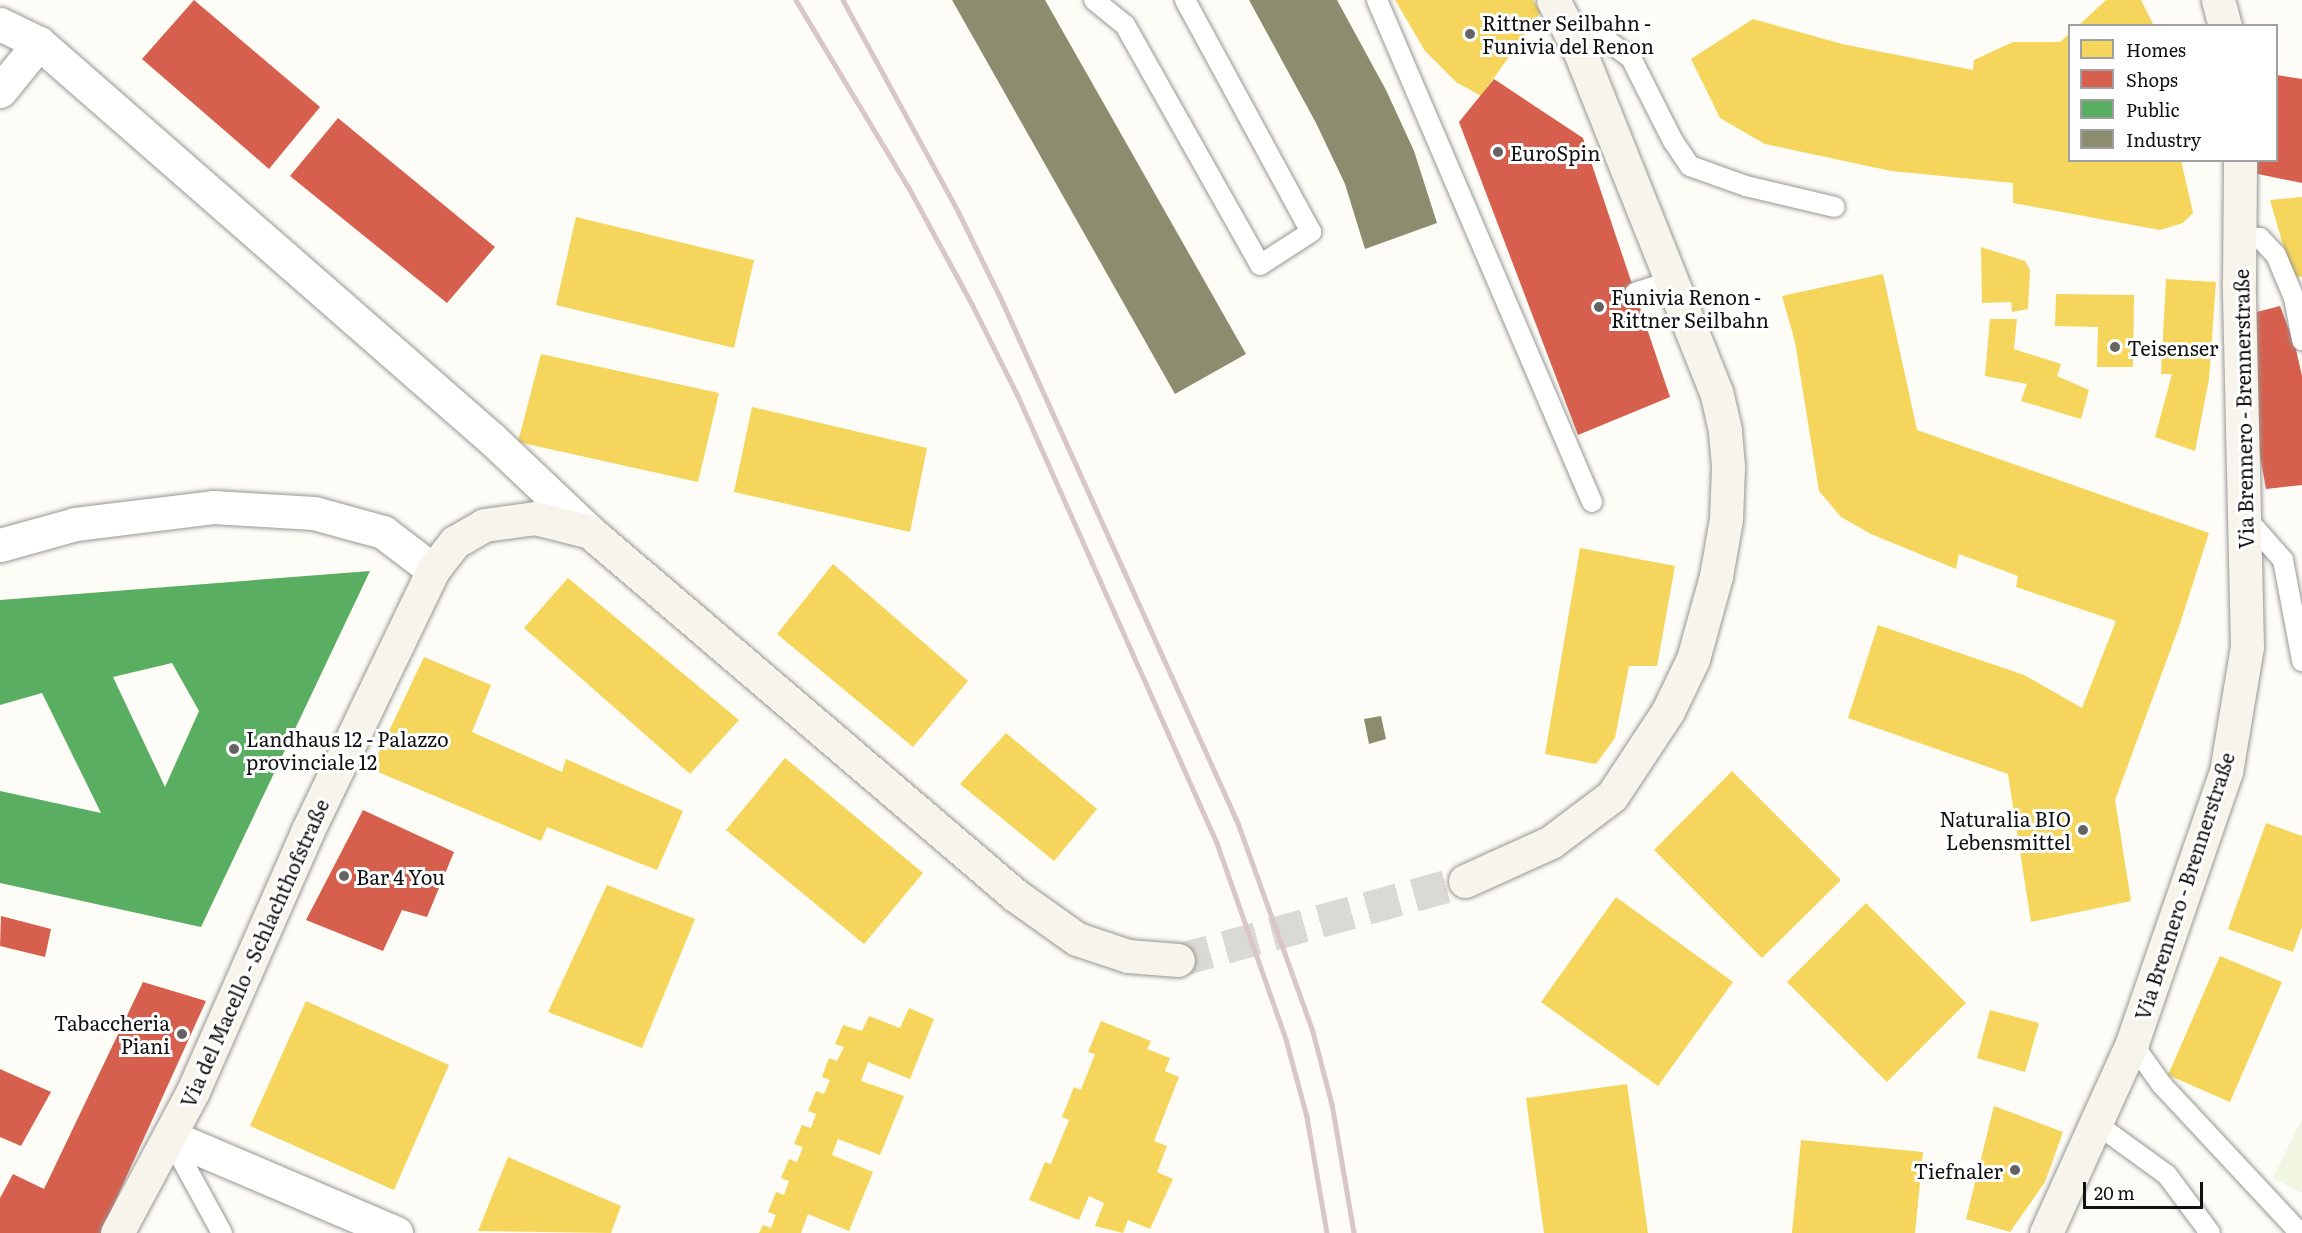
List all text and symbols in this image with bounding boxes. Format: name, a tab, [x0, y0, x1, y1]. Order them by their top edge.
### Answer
place label: Rittner Seilbahn - Funivia del Renon	[1482, 11, 1654, 58]
legend	[2068, 24, 2278, 162]
marker: Rittner Seilbahn - Funivia del Renon	[1463, 27, 1477, 41]
text: Homes	[2126, 36, 2186, 63]
text: Shops	[2126, 66, 2178, 93]
text: Public	[2126, 96, 2180, 123]
text: Industry	[2126, 126, 2201, 153]
place label: EuroSpin	[1510, 140, 1600, 164]
marker: EuroSpin	[1491, 145, 1505, 159]
street label: Via Brennero - Brennerstraße	[2229, 269, 2257, 549]
place label: Funivia Renon - Rittner Seilbahn	[1611, 284, 1769, 331]
marker: Funivia Renon - Rittner Seilbahn	[1592, 300, 1606, 314]
place label: Teisenser	[2127, 335, 2218, 359]
marker: Teisenser	[2108, 340, 2122, 354]
place label: Landhaus 12 - Palazzo provinciale 12	[246, 726, 449, 773]
marker: Landhaus 12 - Palazzo provinciale 12	[227, 742, 241, 756]
street label: Via Brennero - Brennerstraße	[2129, 749, 2239, 1023]
street label: Via del Macello - Schlachthofstraße	[175, 795, 333, 1111]
place label: Naturalia BIO Lebensmittel	[1940, 807, 2071, 854]
marker: Naturalia BIO Lebensmittel	[2076, 823, 2090, 837]
place label: Bar 4 You	[356, 864, 445, 888]
marker: Bar 4 You	[337, 869, 351, 883]
place label: Tabaccheria Piani	[54, 1011, 170, 1058]
marker: Tabaccheria Piani	[175, 1027, 189, 1041]
place label: Tiefnaler	[1914, 1158, 2003, 1182]
marker: Tiefnaler	[2008, 1163, 2022, 1177]
scale bar	[2086, 1170, 2206, 1208]
text: 20 m	[2094, 1179, 2135, 1206]

